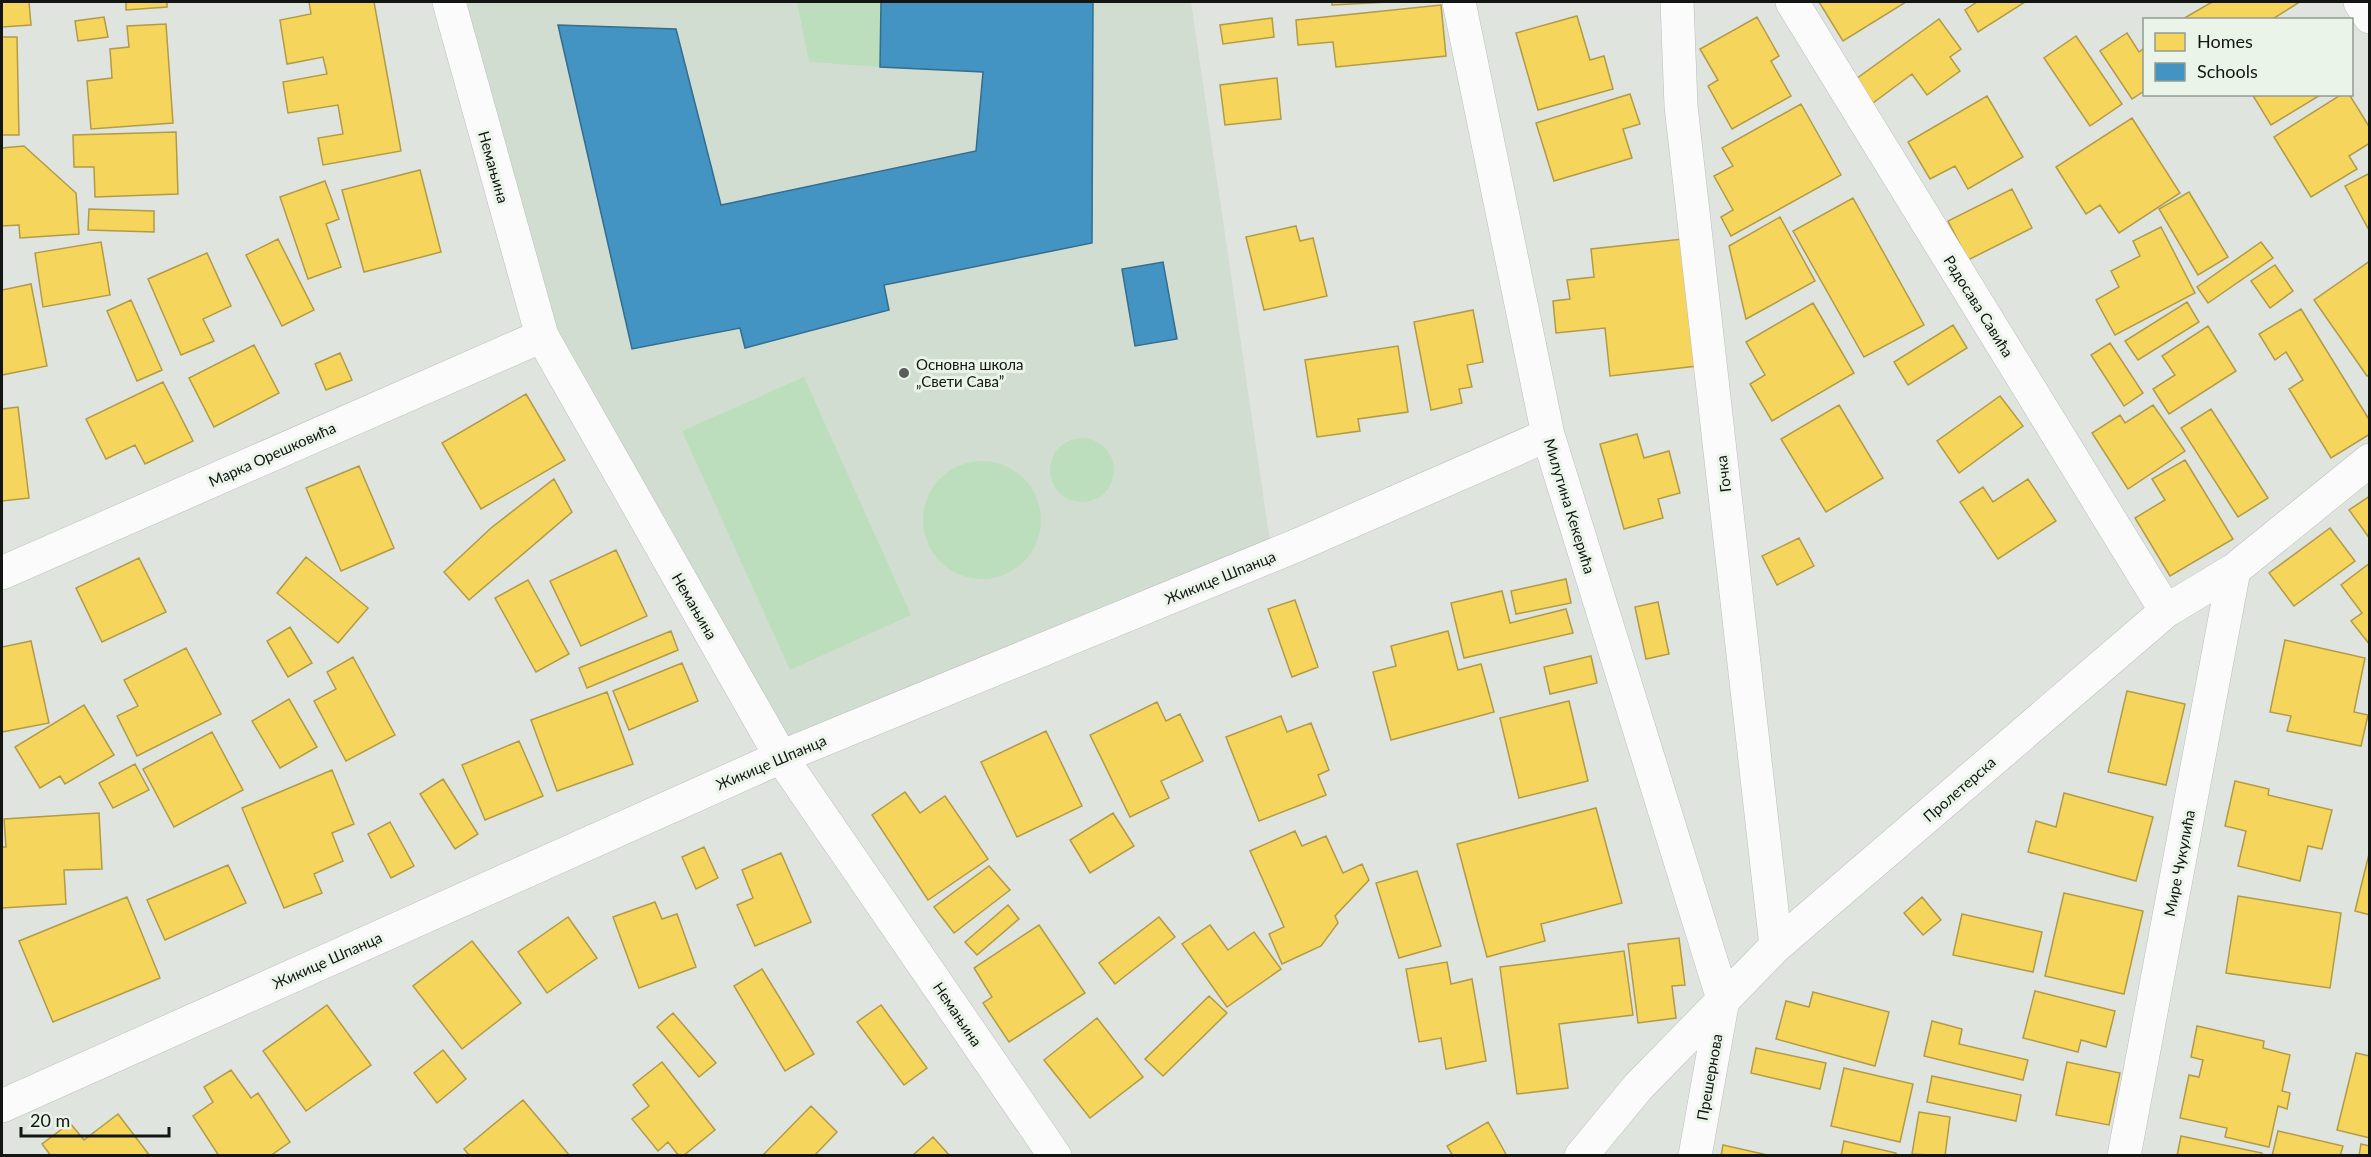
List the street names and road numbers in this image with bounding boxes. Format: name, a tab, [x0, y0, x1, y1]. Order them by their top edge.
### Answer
street label: Немањина	[475, 129, 513, 205]
street label: Радосава Савића	[1940, 252, 2018, 360]
street label: Марка Орешковића	[206, 418, 338, 490]
street label: Милутина Кекерића	[1541, 436, 1599, 576]
street label: Гочка	[1712, 455, 1734, 493]
street label: Жикице Шпанца	[1162, 547, 1278, 607]
street label: Немањина	[669, 569, 721, 643]
street label: Жикице Шпанца	[713, 731, 829, 793]
street label: Пролетерска	[1919, 753, 1999, 825]
street label: Мире Чукулића	[2160, 808, 2198, 918]
street label: Жикице Шпанца	[269, 928, 385, 992]
street label: Немањина	[930, 978, 986, 1050]
street label: Прешернова	[1693, 1032, 1725, 1122]

